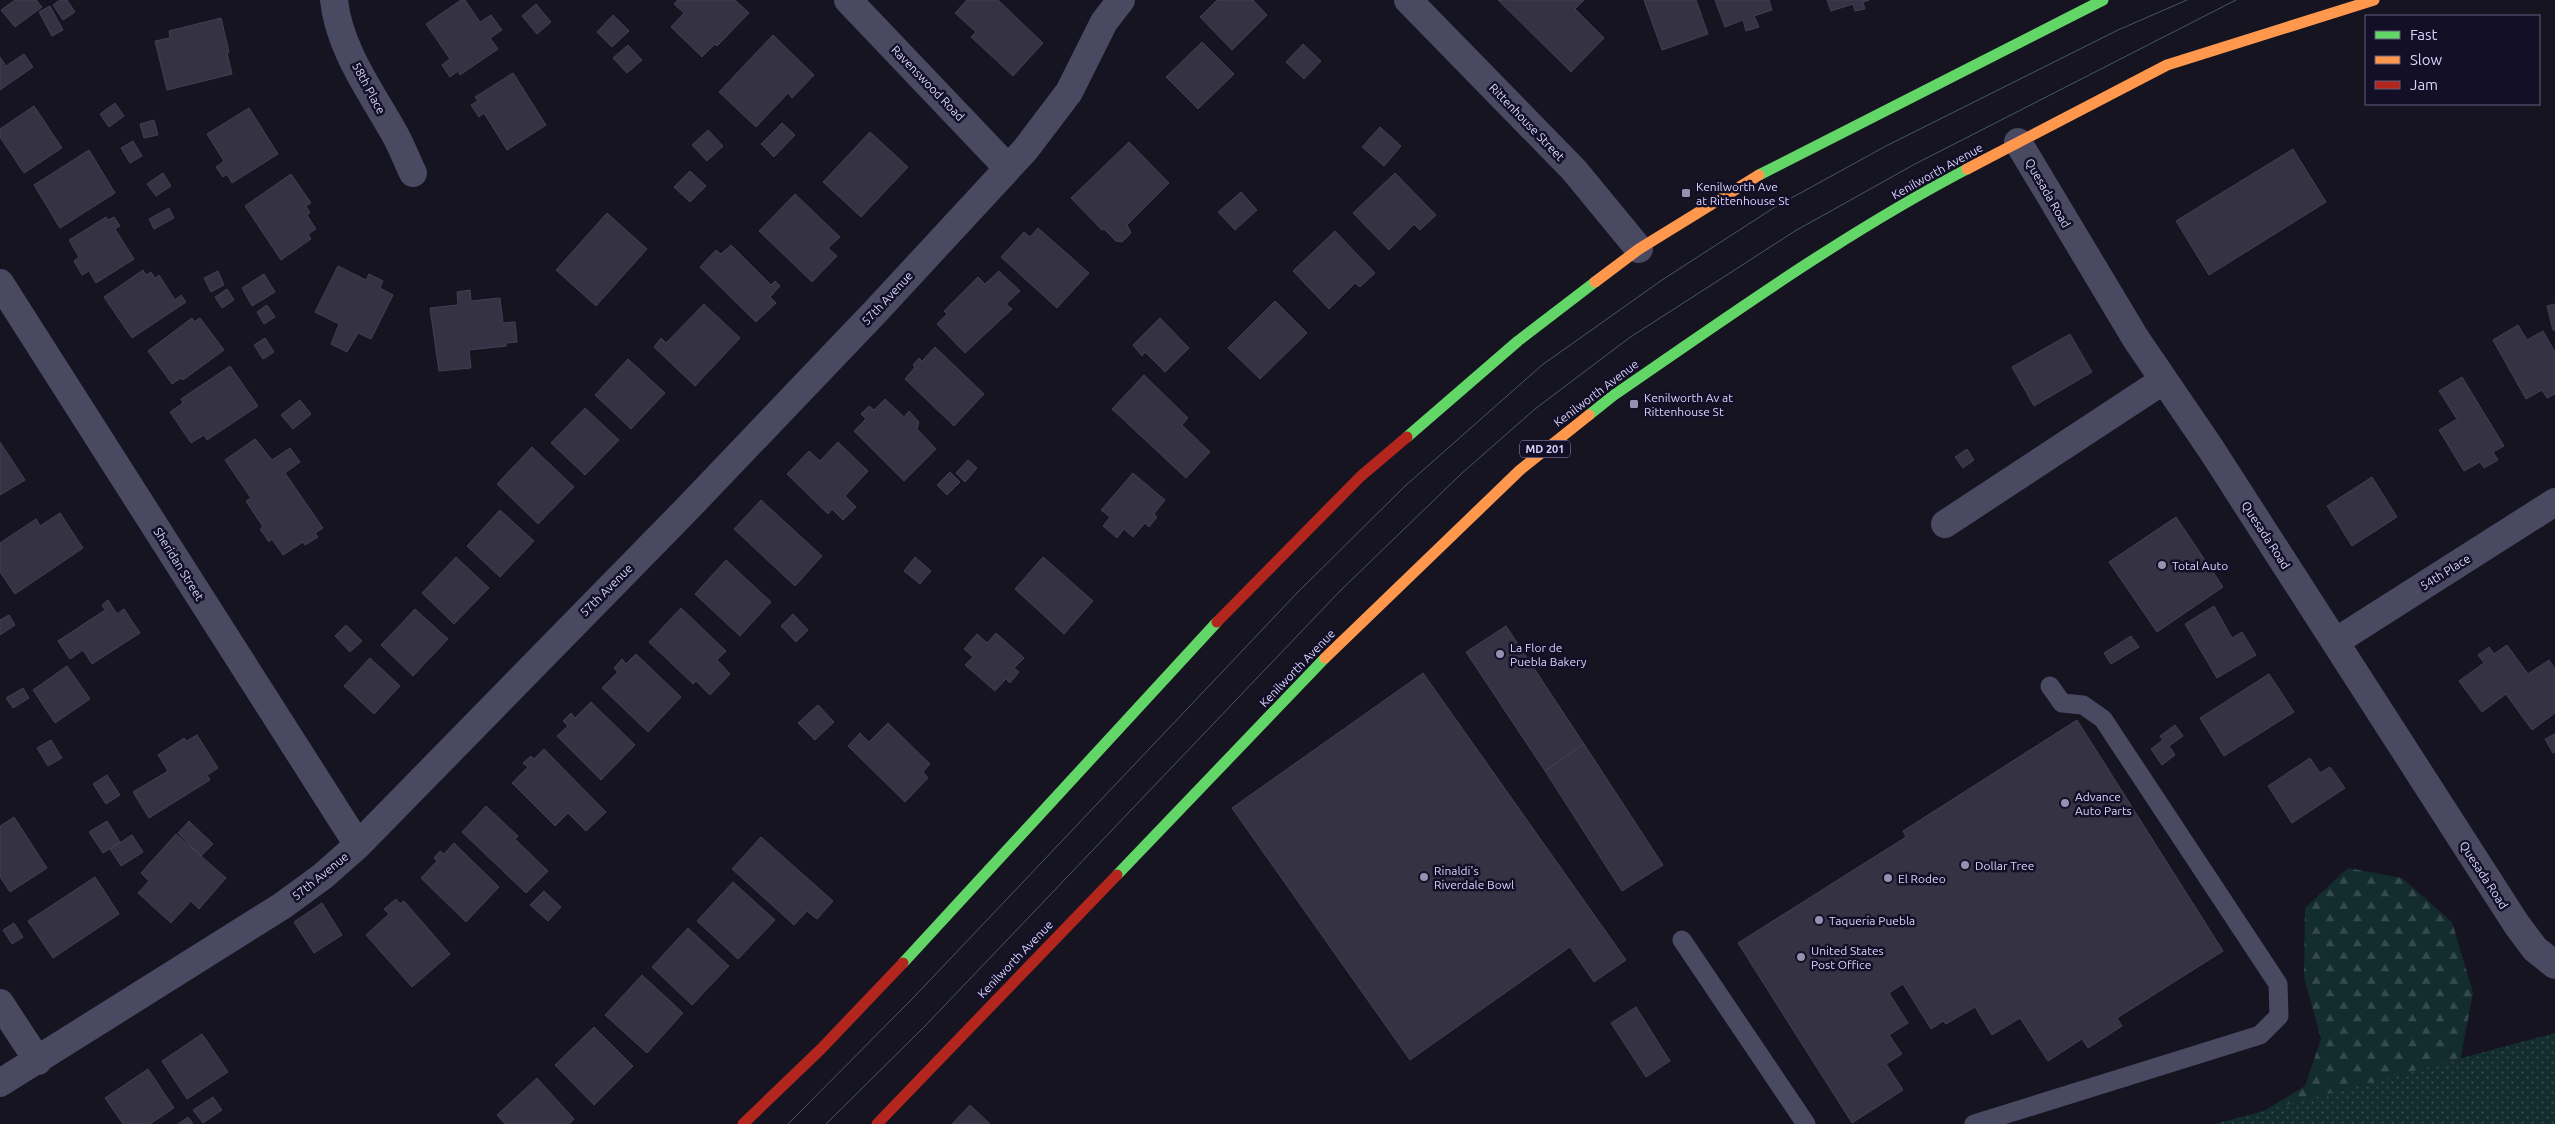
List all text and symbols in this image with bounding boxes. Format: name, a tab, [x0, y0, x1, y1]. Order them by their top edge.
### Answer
legend	[2365, 15, 2540, 105]
text: Fast	[2410, 26, 2438, 43]
street label: Ravenswood Road	[889, 43, 967, 123]
text: Slow	[2410, 51, 2443, 68]
street label: 58th Place	[350, 60, 388, 116]
text: Jam	[2410, 76, 2438, 93]
street label: Rittenhouse Street	[1487, 81, 1567, 163]
street label: Kenilworth Avenue	[1889, 141, 1985, 201]
street label: Quesada Road	[2023, 156, 2073, 230]
place label: Kenilworth Ave at Rittenhouse St	[1696, 180, 1790, 207]
marker: Kenilworth Ave at Rittenhouse St	[1680, 187, 1692, 199]
street label: 57th Avenue	[859, 269, 915, 327]
street label: Kenilworth Avenue	[1551, 357, 1641, 429]
place label: Kenilworth Av at Rittenhouse St	[1644, 391, 1733, 418]
marker: Kenilworth Av at Rittenhouse St	[1628, 398, 1640, 410]
road number: MD 201	[1520, 440, 1570, 458]
street label: Quesada Road	[2239, 499, 2293, 571]
street label: Sheridan Street	[151, 525, 207, 603]
street label: 54th Place	[2418, 552, 2472, 592]
marker: Total Auto	[2156, 559, 2168, 571]
place label: Total Auto	[2172, 559, 2228, 572]
street label: 57th Avenue	[577, 561, 635, 619]
street label: Kenilworth Avenue	[1257, 627, 1337, 709]
place label: La Flor de Puebla Bakery	[1510, 641, 1587, 668]
marker: La Flor de Puebla Bakery	[1494, 648, 1506, 660]
place label: Advance Auto Parts	[2075, 790, 2132, 817]
marker: Advance Auto Parts	[2059, 797, 2071, 809]
street label: Quesada Road	[2457, 839, 2511, 911]
street label: 57th Avenue	[289, 849, 351, 903]
marker: Dollar Tree	[1959, 859, 1971, 871]
place label: Dollar Tree	[1975, 859, 2034, 872]
place label: Rinaldi's Riverdale Bowl	[1434, 864, 1514, 891]
marker: Rinaldi's Riverdale Bowl	[1418, 871, 1430, 883]
marker: El Rodeo	[1882, 872, 1894, 884]
place label: El Rodeo	[1898, 872, 1946, 885]
marker: Taqueria Puebla	[1813, 914, 1825, 926]
place label: Taqueria Puebla	[1829, 914, 1915, 927]
street label: Kenilworth Avenue	[975, 918, 1055, 1000]
place label: United States Post Office	[1811, 944, 1884, 971]
marker: United States Post Office	[1795, 951, 1807, 963]

